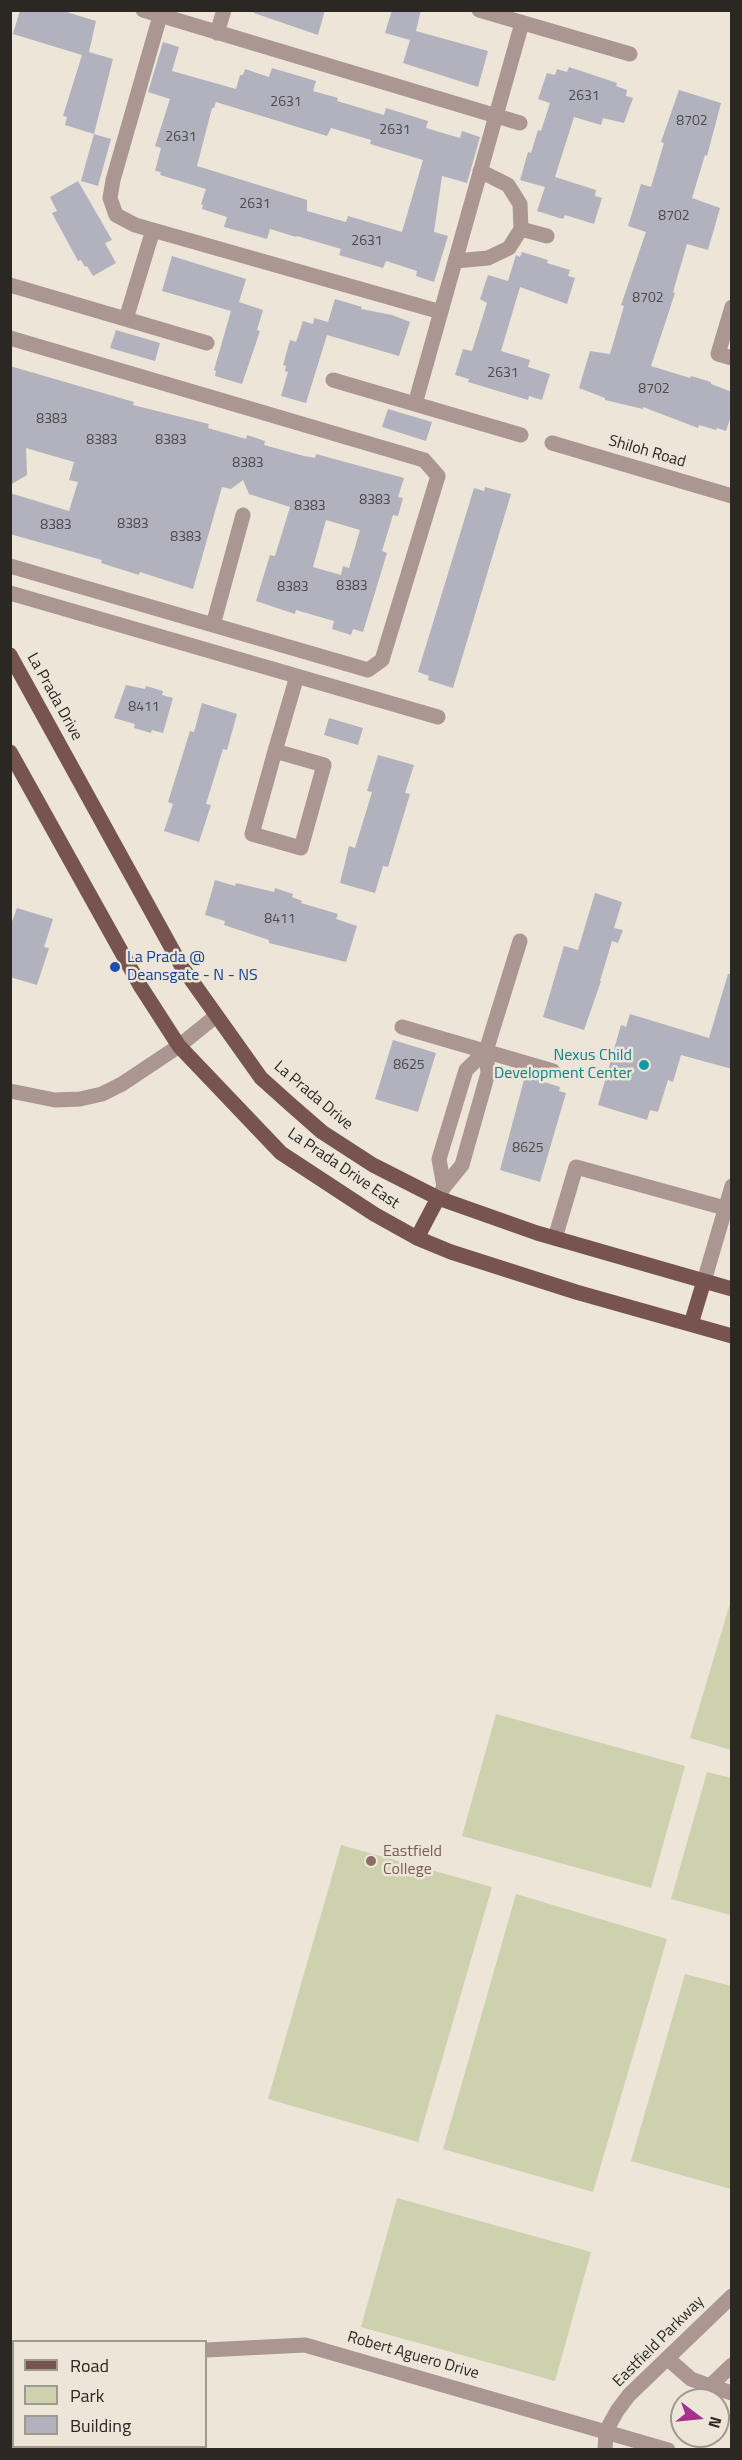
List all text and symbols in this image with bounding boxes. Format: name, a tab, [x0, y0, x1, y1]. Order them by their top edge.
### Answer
house number: 2631	[568, 89, 600, 105]
house number: 2631	[270, 95, 302, 111]
house number: 8702	[676, 114, 708, 130]
house number: 2631	[379, 123, 411, 139]
house number: 2631	[165, 130, 197, 146]
house number: 2631	[239, 197, 271, 213]
house number: 8702	[658, 209, 690, 225]
house number: 2631	[351, 234, 383, 250]
house number: 8702	[632, 291, 664, 307]
house number: 2631	[487, 366, 519, 382]
house number: 8702	[638, 382, 670, 398]
house number: 8383	[36, 412, 68, 428]
street label: Shiloh Road	[606, 432, 688, 472]
house number: 8383	[86, 433, 118, 449]
house number: 8383	[155, 433, 187, 449]
house number: 8383	[232, 456, 264, 472]
house number: 8383	[359, 493, 391, 509]
house number: 8383	[294, 499, 326, 515]
house number: 8383	[117, 517, 149, 533]
house number: 8383	[40, 518, 72, 534]
house number: 8383	[170, 530, 202, 546]
house number: 8383	[336, 579, 368, 595]
house number: 8383	[277, 580, 309, 596]
street label: La Prada Drive	[22, 650, 86, 744]
house number: 8411	[128, 700, 160, 716]
house number: 8411	[264, 912, 296, 928]
place label: La Prada @ Deansgate - N - NS	[127, 948, 258, 986]
marker: La Prada @ Deansgate - N - NS	[108, 960, 122, 974]
place label: Nexus Child Development Center	[494, 1046, 632, 1084]
street label: La Prada Drive	[270, 1057, 356, 1135]
house number: 8625	[393, 1058, 425, 1074]
marker: Nexus Child Development Center	[637, 1058, 651, 1072]
street label: La Prada Drive East	[283, 1125, 403, 1213]
house number: 8625	[512, 1141, 544, 1157]
place label: Eastfield College	[383, 1842, 442, 1880]
marker: Eastfield College	[364, 1854, 378, 1868]
street label: Eastfield Parkway	[609, 2292, 709, 2392]
street label: Robert Aguero Drive	[345, 2328, 481, 2384]
legend	[12, 2340, 207, 2448]
text: Road	[70, 2352, 109, 2379]
text: Park	[70, 2382, 104, 2409]
north arrow	[670, 2388, 730, 2448]
text: Building	[70, 2412, 131, 2439]
text: N	[702, 2414, 728, 2431]

